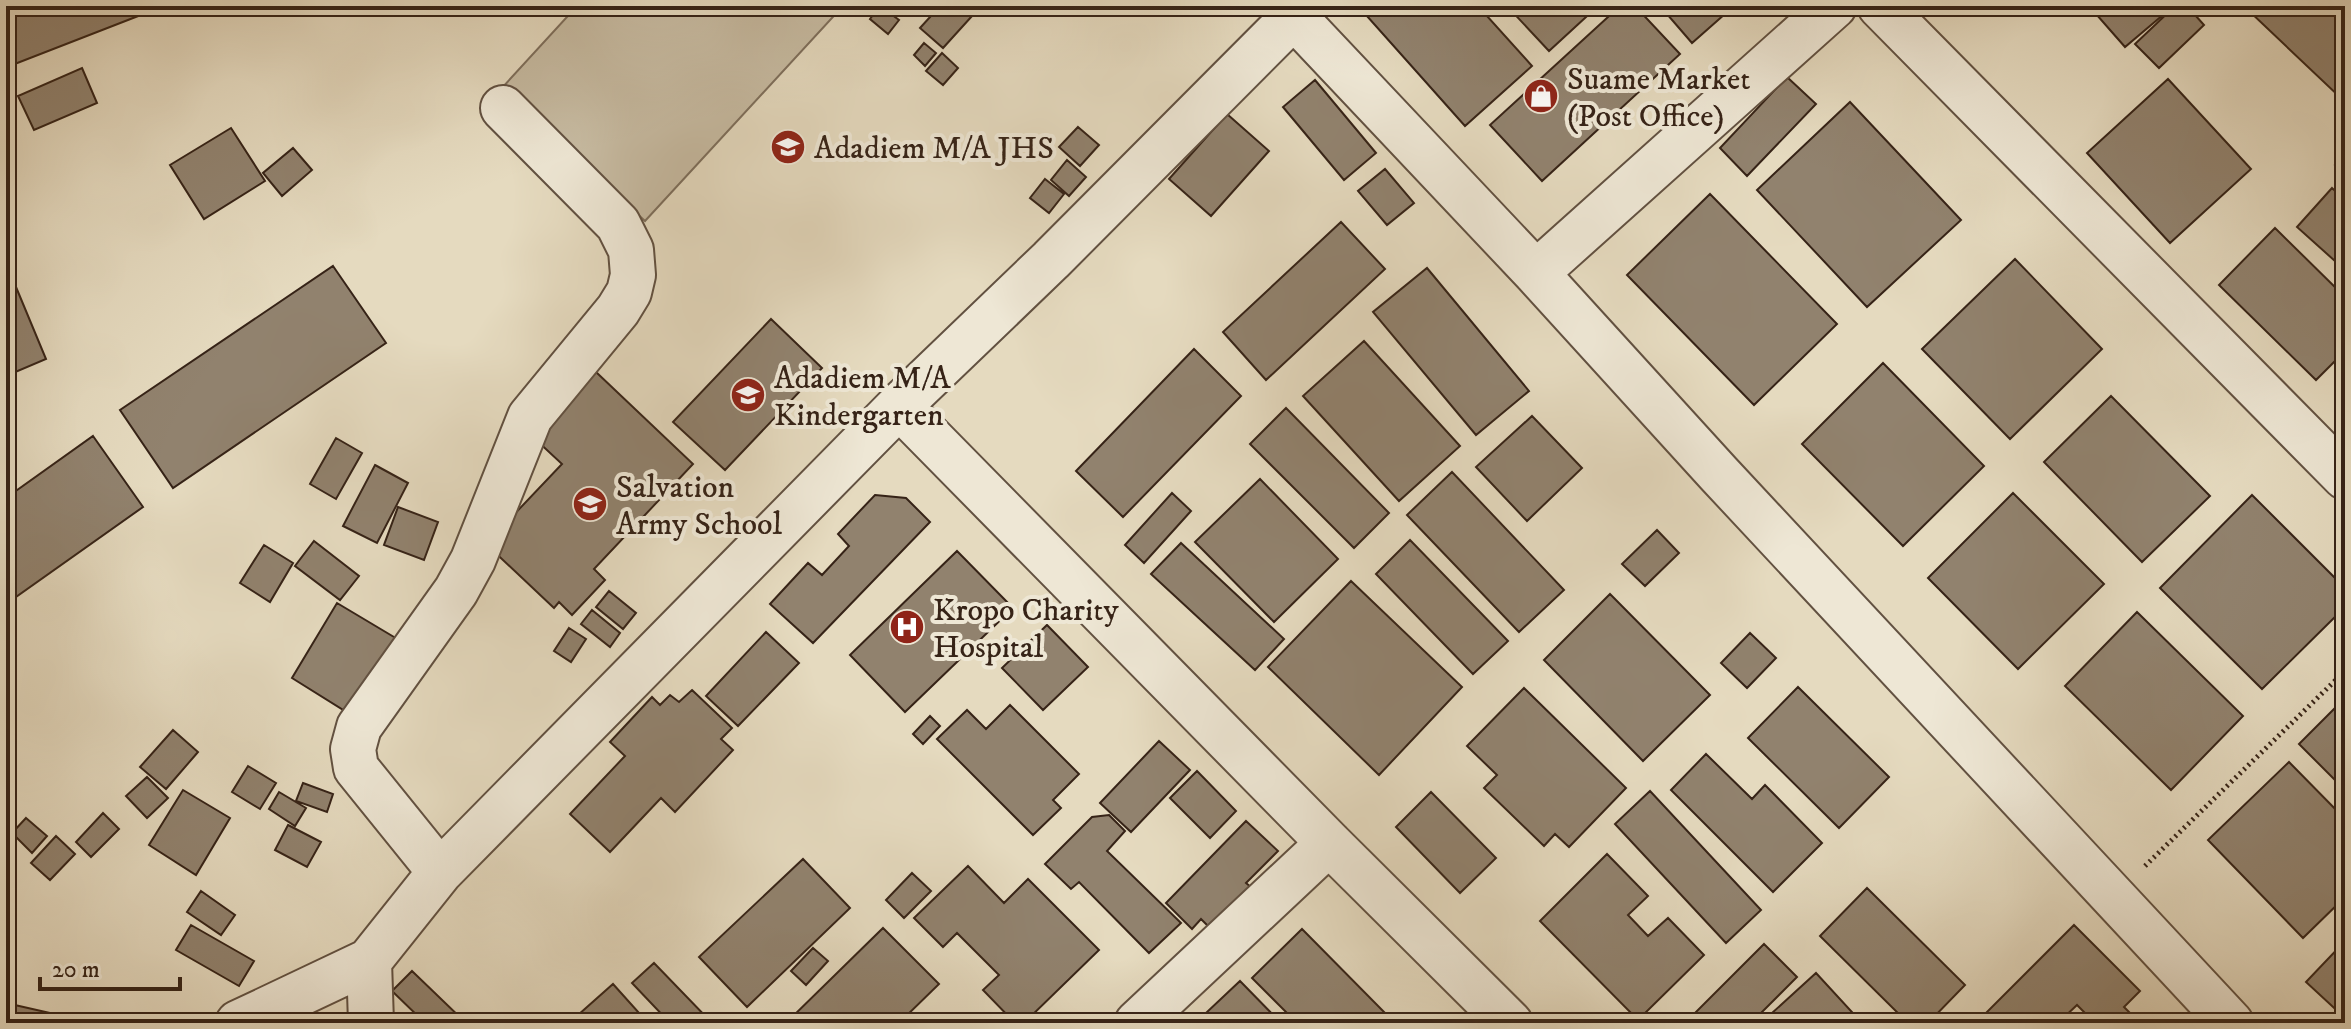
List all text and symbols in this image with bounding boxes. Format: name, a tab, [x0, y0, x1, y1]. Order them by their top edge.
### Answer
place label: Suame Market (Post Office)	[1567, 60, 1751, 137]
shop icon: Suame Market (Post Office)	[1522, 77, 1560, 115]
school or university icon: Adadiem M/A JHS	[769, 128, 807, 166]
place label: Adadiem M/A JHS	[814, 129, 1054, 169]
place label: Adadiem M/A Kindergarten	[774, 359, 951, 436]
school or university icon: Adadiem M/A Kindergarten	[729, 376, 767, 414]
place label: Salvation Army School	[616, 468, 782, 545]
school or university icon: Salvation Army School	[571, 485, 609, 523]
place label: Kropo Charity Hospital	[933, 591, 1119, 668]
hospital icon: Kropo Charity Hospital	[888, 608, 926, 646]
scale bar	[40, 941, 180, 991]
text: 20 m	[52, 955, 100, 985]

